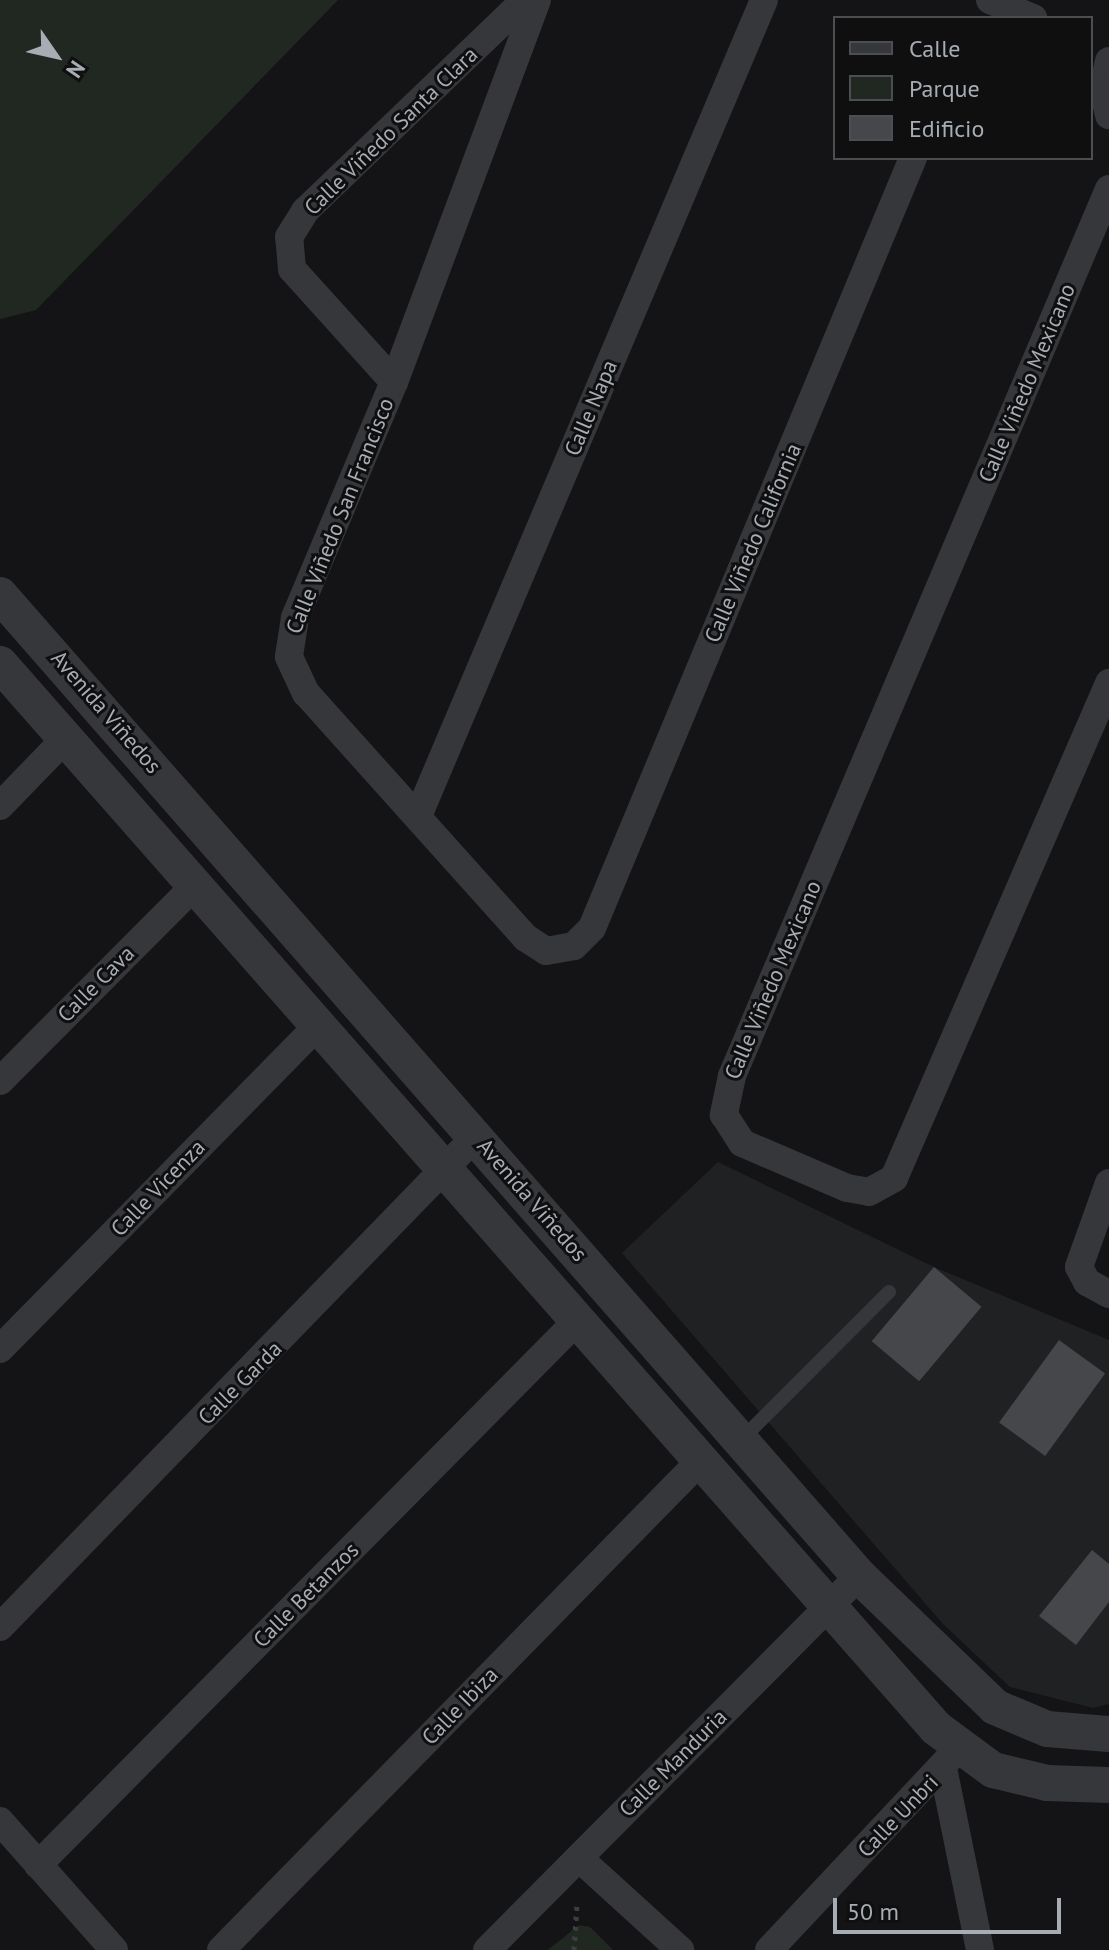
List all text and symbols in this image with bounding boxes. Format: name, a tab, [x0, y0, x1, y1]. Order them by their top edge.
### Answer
north arrow	[16, 16, 96, 96]
legend	[833, 16, 1093, 160]
text: Calle	[909, 33, 960, 64]
street label: Calle Viñedo Santa Clara	[299, 41, 483, 221]
text: N	[60, 56, 92, 83]
text: Parque	[909, 73, 980, 104]
text: Edificio	[909, 113, 984, 144]
street label: Calle Viñedo Mexicano	[973, 279, 1081, 487]
street label: Calle Napa	[559, 356, 623, 460]
street label: Calle Viñedo San Francisco	[280, 394, 400, 638]
street label: Calle Viñedo California	[699, 439, 807, 647]
street label: Avenida Viñedos	[45, 645, 167, 779]
street label: Calle Viñedo Mexicano	[719, 876, 827, 1084]
street label: Calle Cava	[52, 940, 140, 1028]
street label: Avenida Viñedos	[471, 1133, 593, 1267]
street label: Calle Vicenza	[105, 1134, 211, 1242]
street label: Calle Garda	[193, 1336, 287, 1430]
street label: Calle Betanzos	[248, 1537, 364, 1653]
street label: Calle Ibiza	[416, 1662, 504, 1750]
street label: Calle Manduria	[614, 1704, 732, 1822]
street label: Calle Unbri	[852, 1769, 944, 1863]
scale bar	[837, 1882, 1065, 1932]
text: 50 m	[847, 1896, 899, 1927]

